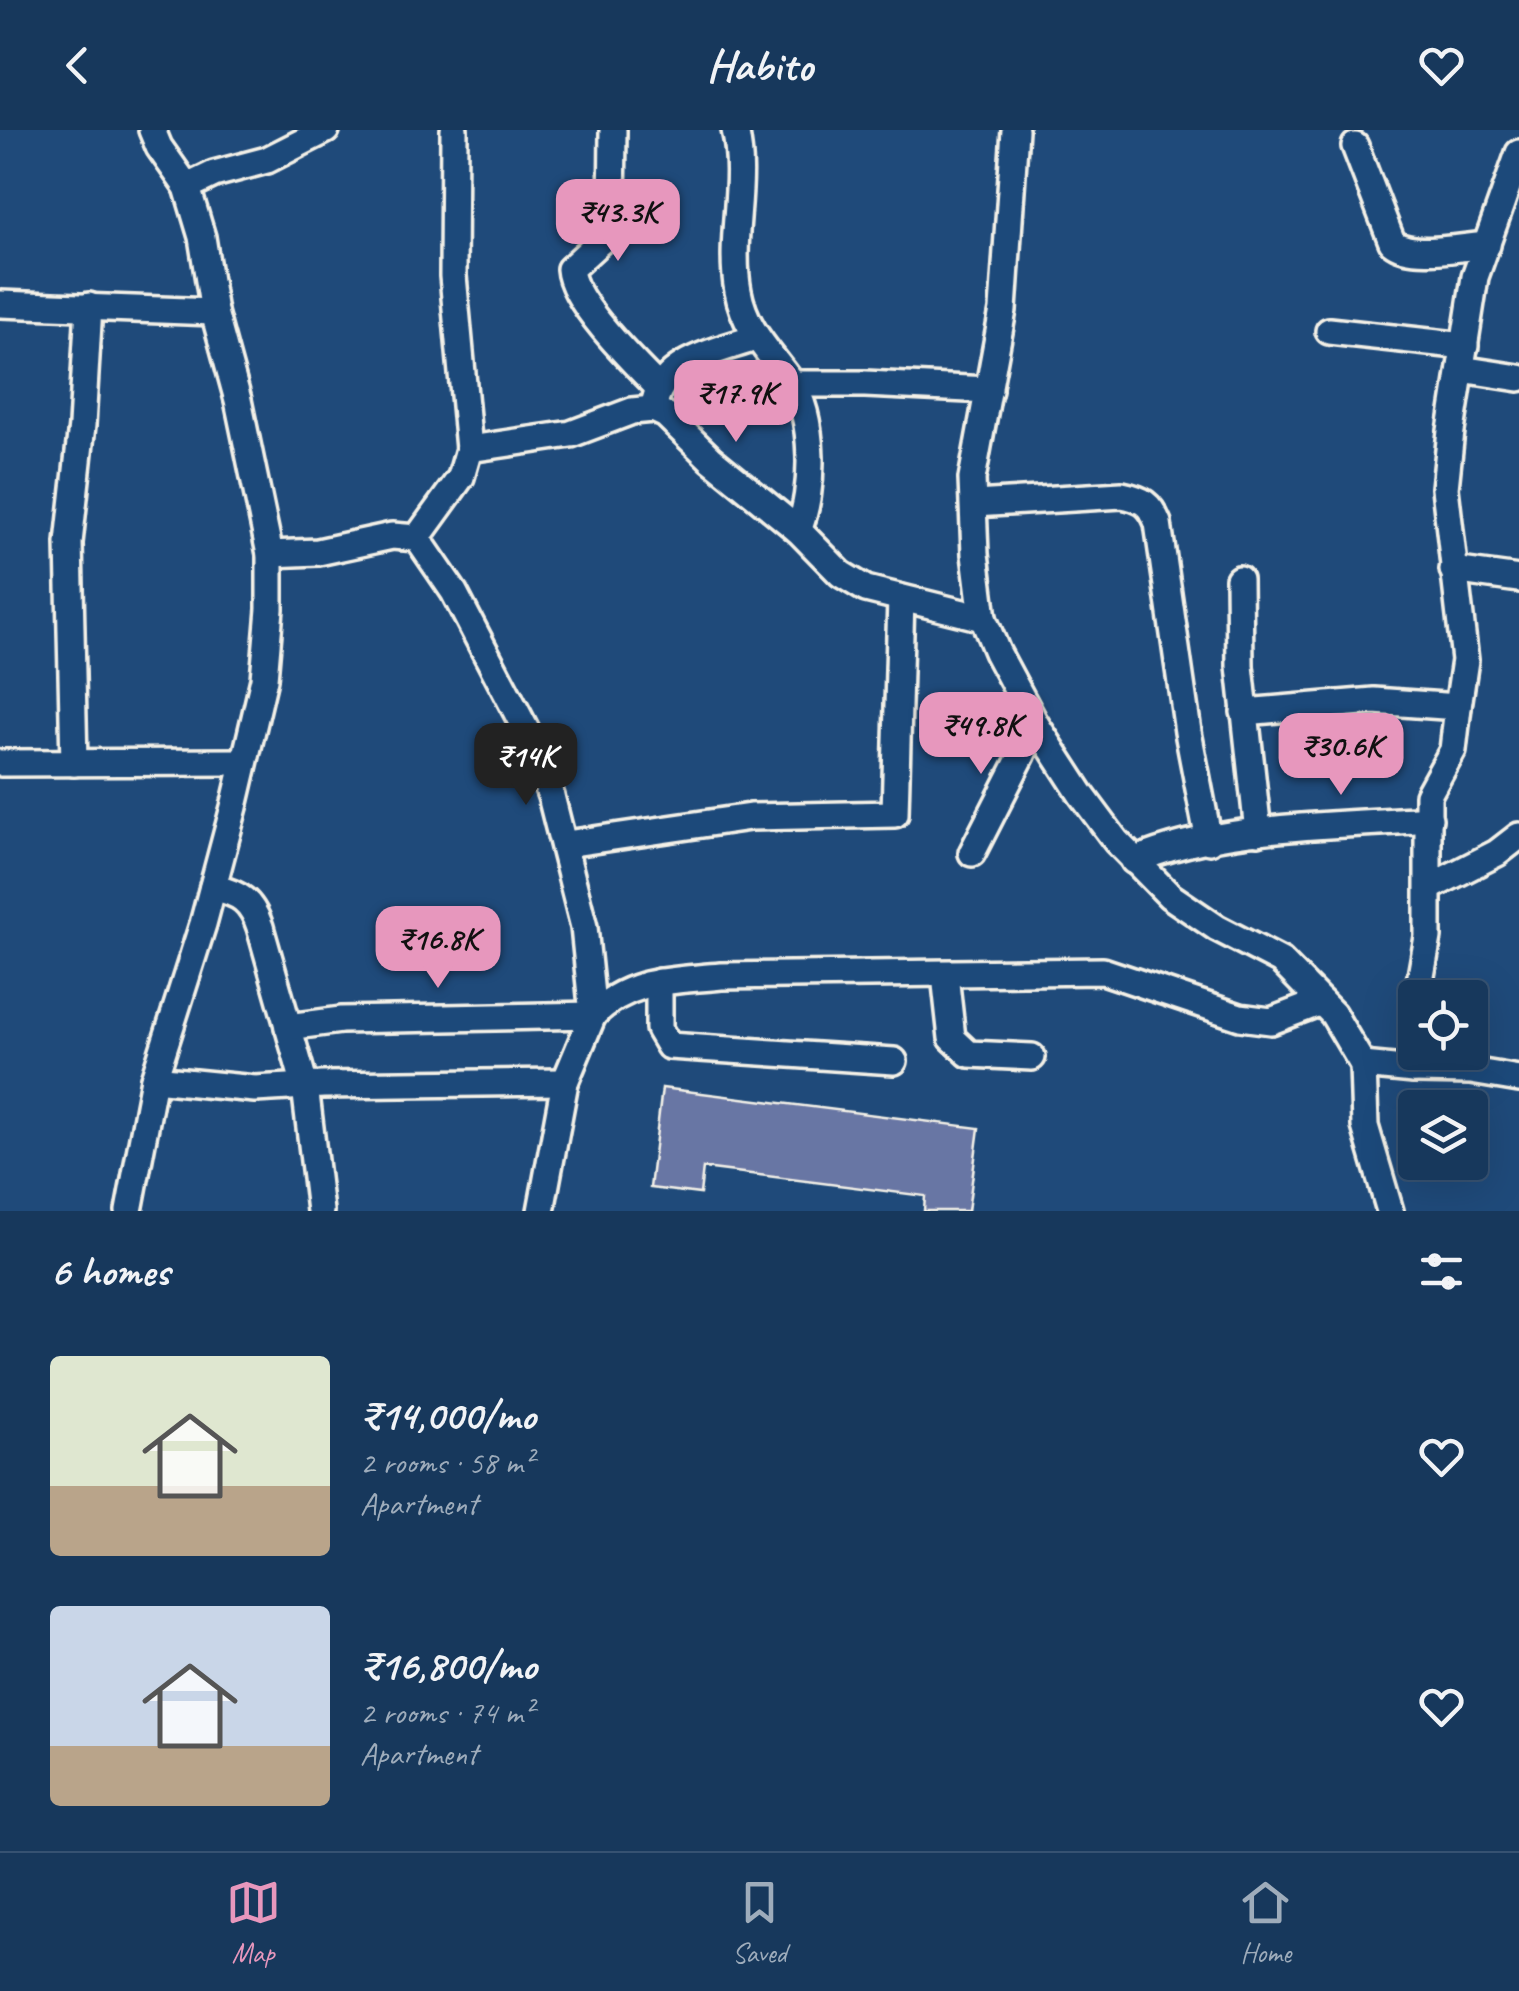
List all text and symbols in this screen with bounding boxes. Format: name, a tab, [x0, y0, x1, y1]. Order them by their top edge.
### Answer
text: Habito	[707, 37, 812, 94]
icon: back	[50, 38, 105, 93]
icon: heart	[1414, 38, 1469, 93]
pin: ₹43.3K	[537, 179, 699, 264]
text: ₹43.3K	[578, 191, 658, 232]
pin: ₹17.9K	[655, 360, 817, 445]
text: ₹17.9K	[696, 372, 776, 413]
pin: ₹49.8K	[900, 692, 1062, 777]
text: ₹49.8K	[941, 704, 1021, 745]
pin: ₹30.6K	[1260, 713, 1422, 798]
pin: ₹14K	[467, 723, 585, 808]
text: ₹30.6K	[1301, 725, 1381, 766]
text: ₹14K	[496, 735, 556, 776]
pin: ₹16.8K	[357, 906, 519, 991]
text: ₹16.8K	[398, 918, 478, 959]
map controls	[1398, 980, 1488, 1180]
button: locate	[1398, 980, 1488, 1070]
button: layers	[1398, 1090, 1488, 1180]
icon: filters	[1414, 1244, 1469, 1299]
text: 6 homes	[50, 1245, 169, 1298]
text: ₹14,000/mo	[360, 1389, 536, 1442]
icon: home	[130, 1396, 250, 1516]
icon: heart	[1414, 1429, 1469, 1484]
text: 2 rooms · 58 m²	[360, 1442, 533, 1483]
text: Apartment	[360, 1483, 478, 1524]
text: ₹16,800/mo	[360, 1639, 536, 1692]
icon: home	[130, 1646, 250, 1766]
icon: heart	[1414, 1679, 1469, 1734]
text: 2 rooms · 74 m²	[360, 1692, 533, 1733]
text: Apartment	[360, 1733, 478, 1774]
tab: Map	[226, 1875, 281, 1970]
tab: Saved	[732, 1875, 787, 1970]
tab: Home	[1238, 1875, 1293, 1970]

